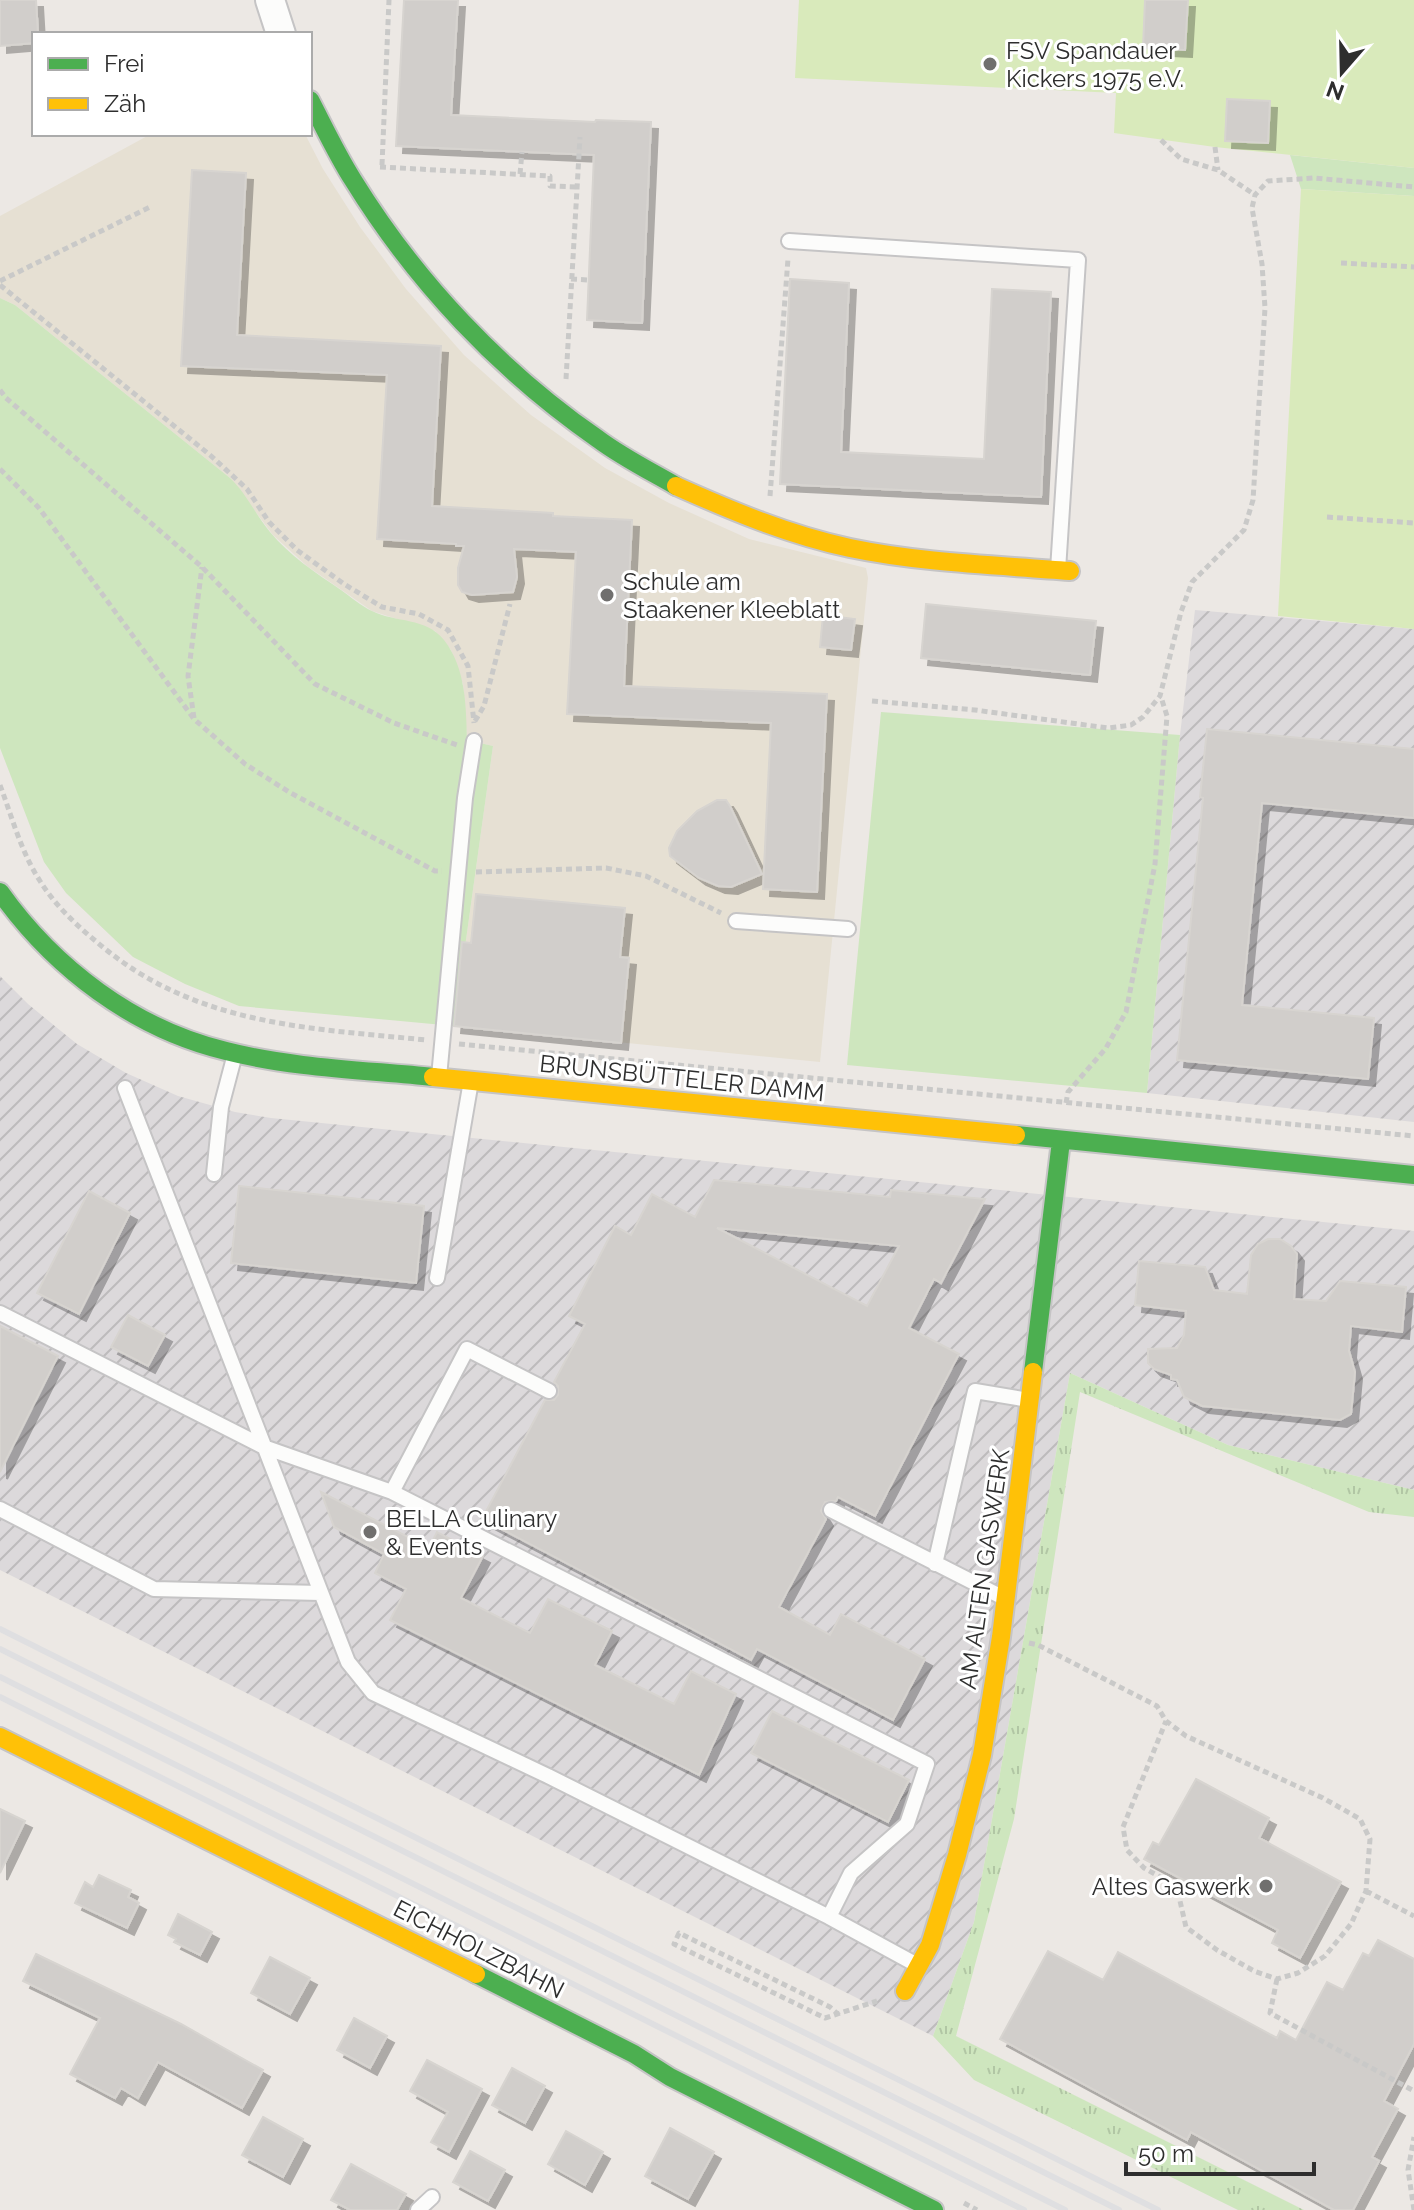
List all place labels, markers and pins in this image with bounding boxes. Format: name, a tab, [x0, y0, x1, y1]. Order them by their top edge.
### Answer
place label: FSV Spandauer Kickers 1975 e.V.	[1006, 36, 1184, 93]
marker: FSV Spandauer Kickers 1975 e.V.	[981, 55, 999, 73]
place label: Schule am Staakener Kleeblatt	[623, 567, 840, 624]
marker: Schule am Staakener Kleeblatt	[598, 586, 616, 604]
place label: BELLA Culinary & Events	[386, 1504, 557, 1561]
marker: BELLA Culinary & Events	[361, 1523, 379, 1541]
place label: Altes Gaswerk	[1092, 1872, 1250, 1901]
marker: Altes Gaswerk	[1257, 1877, 1275, 1895]

